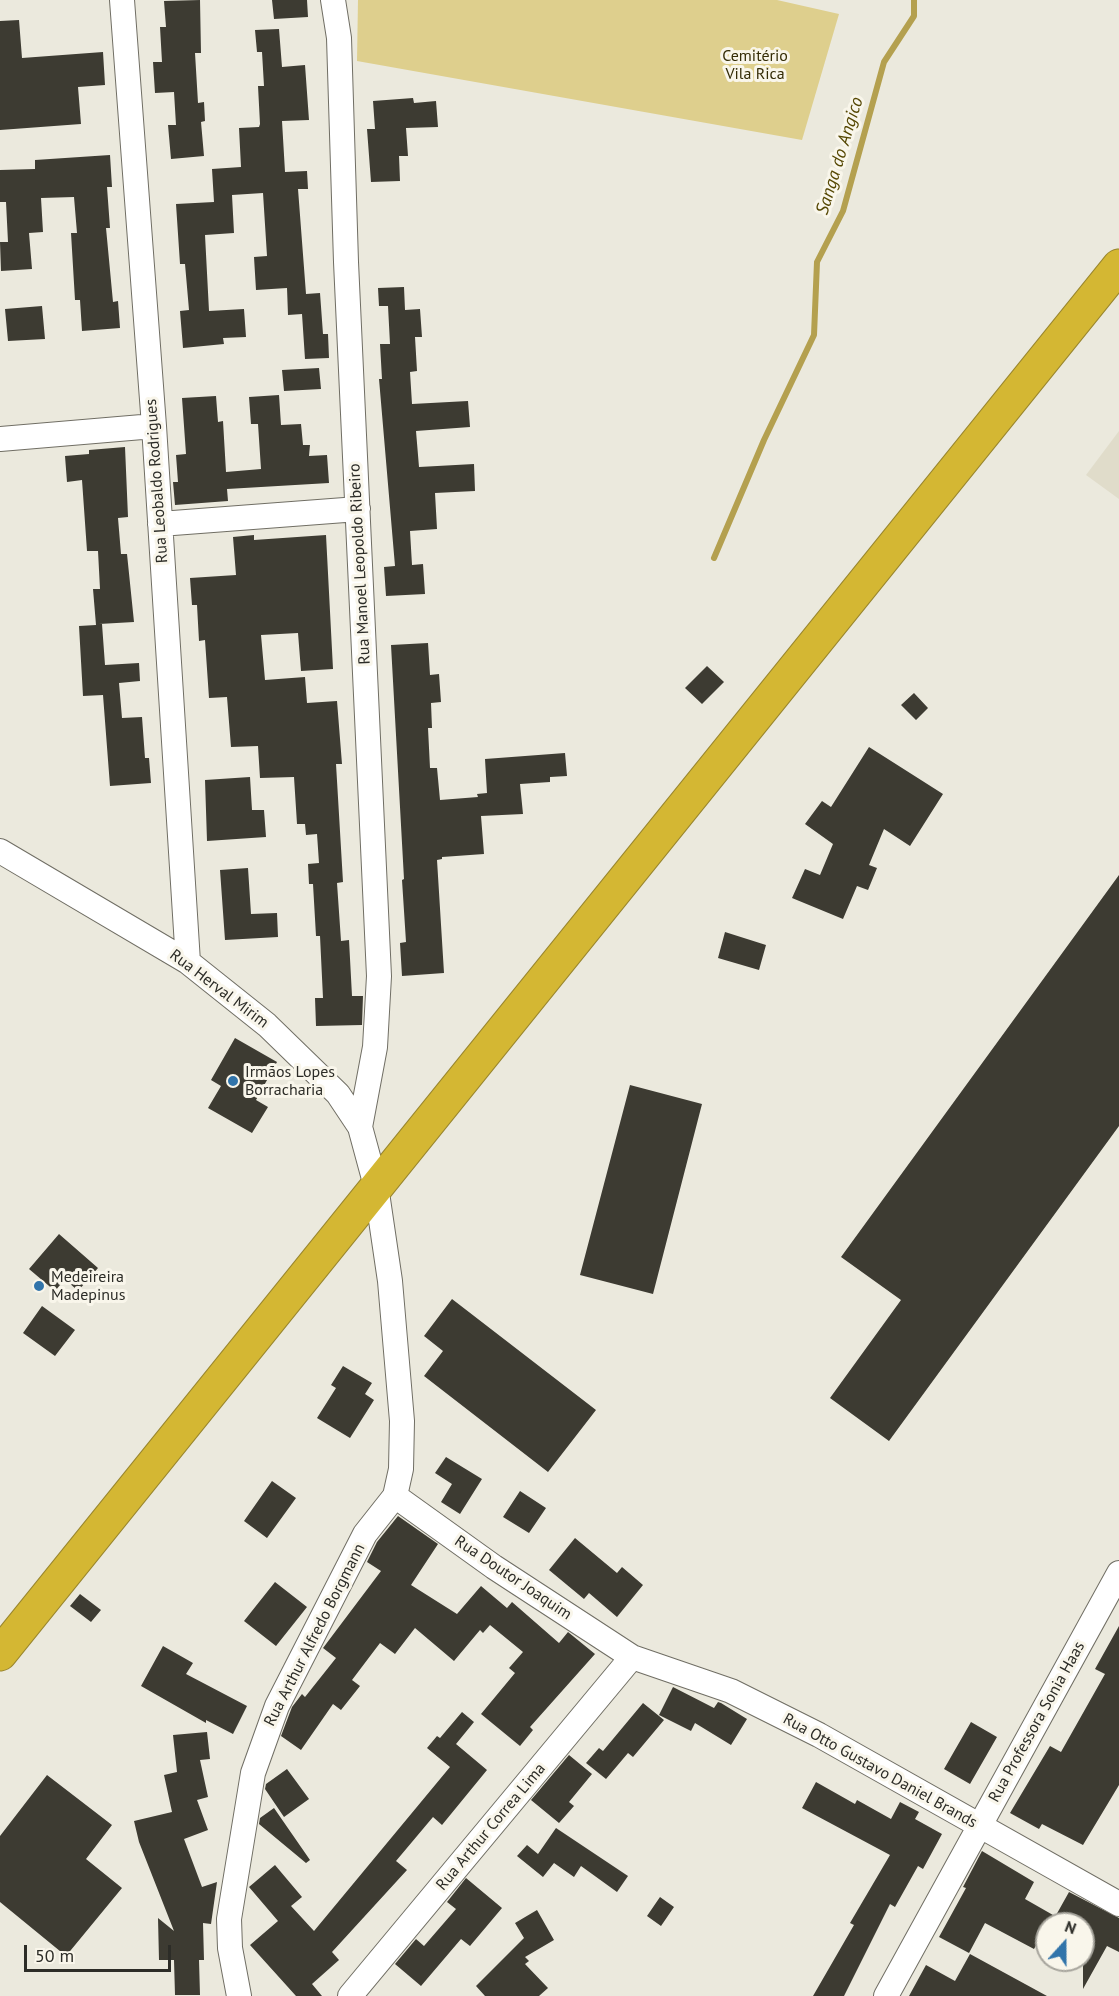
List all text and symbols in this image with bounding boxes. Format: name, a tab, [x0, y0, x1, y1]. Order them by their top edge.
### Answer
park label: Cemitério Vila Rica	[722, 46, 788, 84]
water label: Sanga do Angico	[812, 95, 868, 217]
street label: Rua Leobaldo Rodrigues	[142, 398, 172, 564]
street label: Rua Manoel Leopoldo Ribeiro	[345, 463, 375, 665]
street label: Rua Herval Mirim	[166, 946, 272, 1032]
place label: Irmãos Lopes Borracharia	[245, 1062, 335, 1100]
marker: Irmãos Lopes Borracharia	[226, 1074, 240, 1088]
place label: Medeireira Madepinus	[51, 1267, 125, 1305]
marker: Medeireira Madepinus	[32, 1279, 46, 1293]
street label: Rua Doutor Joaquim	[451, 1532, 575, 1624]
street label: Rua Arthur Alfredo Borgmann	[260, 1540, 370, 1730]
street label: Rua Professora Sonia Haas	[985, 1638, 1089, 1806]
street label: Rua Otto Gustavo Daniel Brands	[780, 1710, 980, 1832]
street label: Rua Arthur Correa Lima	[432, 1760, 550, 1894]
north arrow	[1035, 1912, 1095, 1972]
text: N	[1062, 1916, 1079, 1938]
scale bar	[27, 1933, 174, 1971]
text: 50 m	[35, 1944, 74, 1967]

